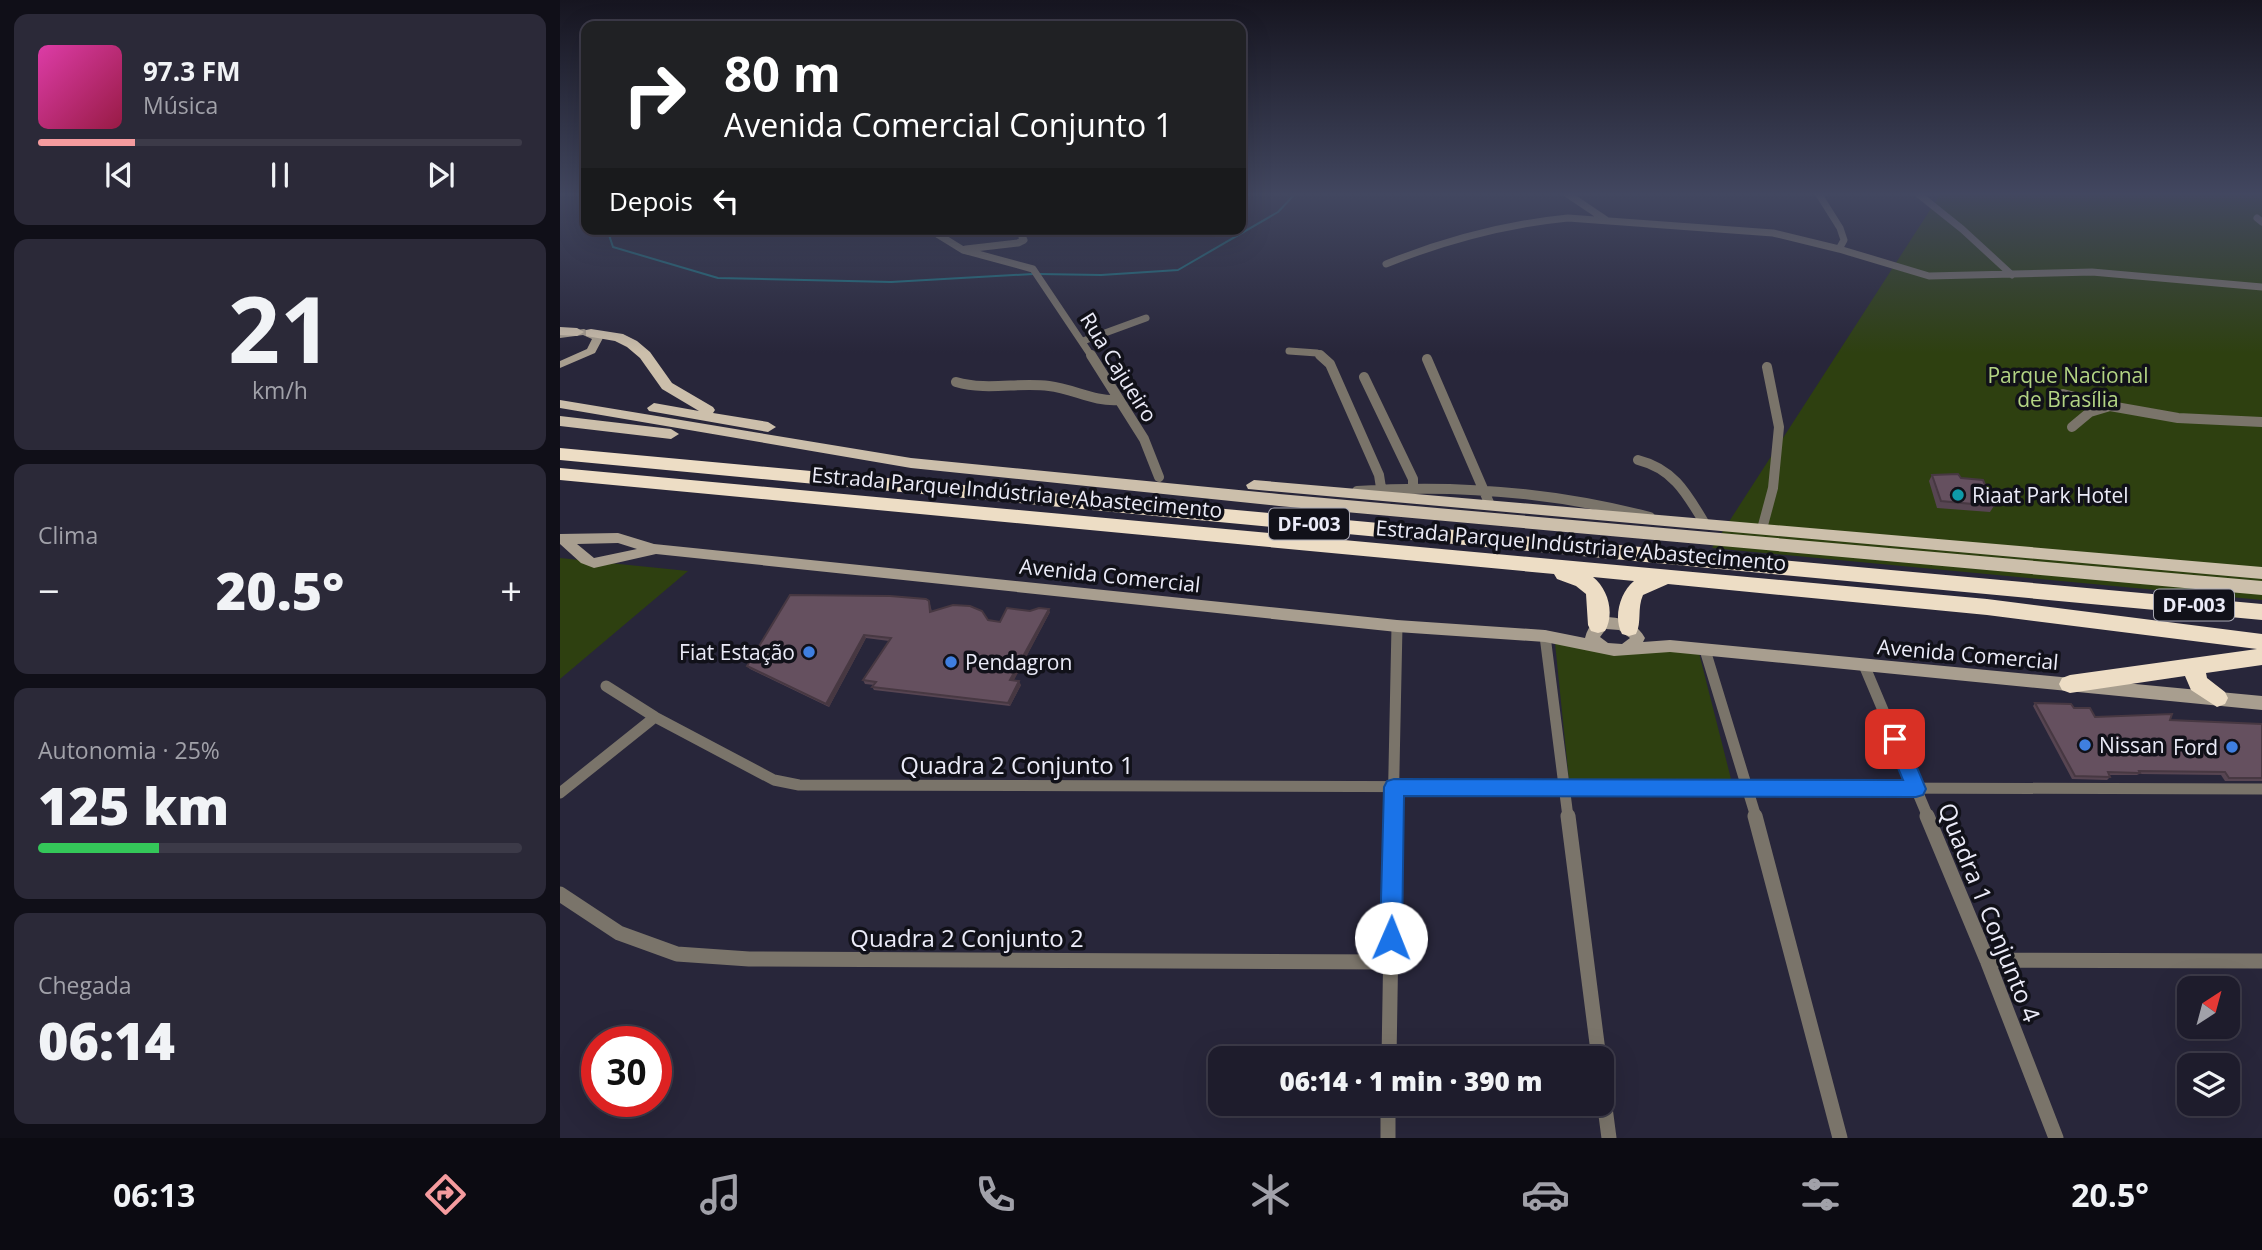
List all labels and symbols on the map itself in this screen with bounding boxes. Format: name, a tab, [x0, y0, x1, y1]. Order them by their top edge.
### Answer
street label: Rua Cajueiro	[1074, 307, 1164, 427]
park label: Parque Nacional de Brasília	[1987, 361, 2149, 413]
street label: Estrada Parque Indústria e Abastecimento	[810, 460, 1224, 524]
place label: Riaat Park Hotel	[1972, 481, 2129, 509]
marker: Riaat Park Hotel	[1950, 487, 1966, 503]
road number: DF-003	[1269, 509, 1349, 540]
street label: Estrada Parque Indústria e Abastecimento	[1374, 513, 1788, 577]
street label: Avenida Comercial	[1018, 552, 1202, 598]
road number: DF-003	[2154, 590, 2234, 620]
street label: Avenida Comercial	[1876, 632, 2060, 676]
place label: Fiat Estação	[679, 638, 795, 666]
marker: Fiat Estação	[801, 644, 817, 660]
place label: Pendagron	[965, 648, 1072, 676]
marker: Pendagron	[943, 654, 959, 670]
pin	[1865, 709, 1925, 769]
place label: Nissan	[2099, 731, 2165, 759]
place label: Ford	[2173, 733, 2218, 761]
marker: Nissan	[2077, 737, 2093, 753]
marker: Ford	[2224, 739, 2240, 755]
street label: Quadra 2 Conjunto 1	[900, 748, 1134, 781]
street label: Quadra 1 Conjunto 4	[1931, 798, 2049, 1027]
position arrow	[1354, 901, 1428, 975]
street label: Quadra 2 Conjunto 2	[850, 921, 1084, 954]
north arrow	[2177, 976, 2240, 1040]
speed limit sign: 30	[581, 1026, 672, 1117]

